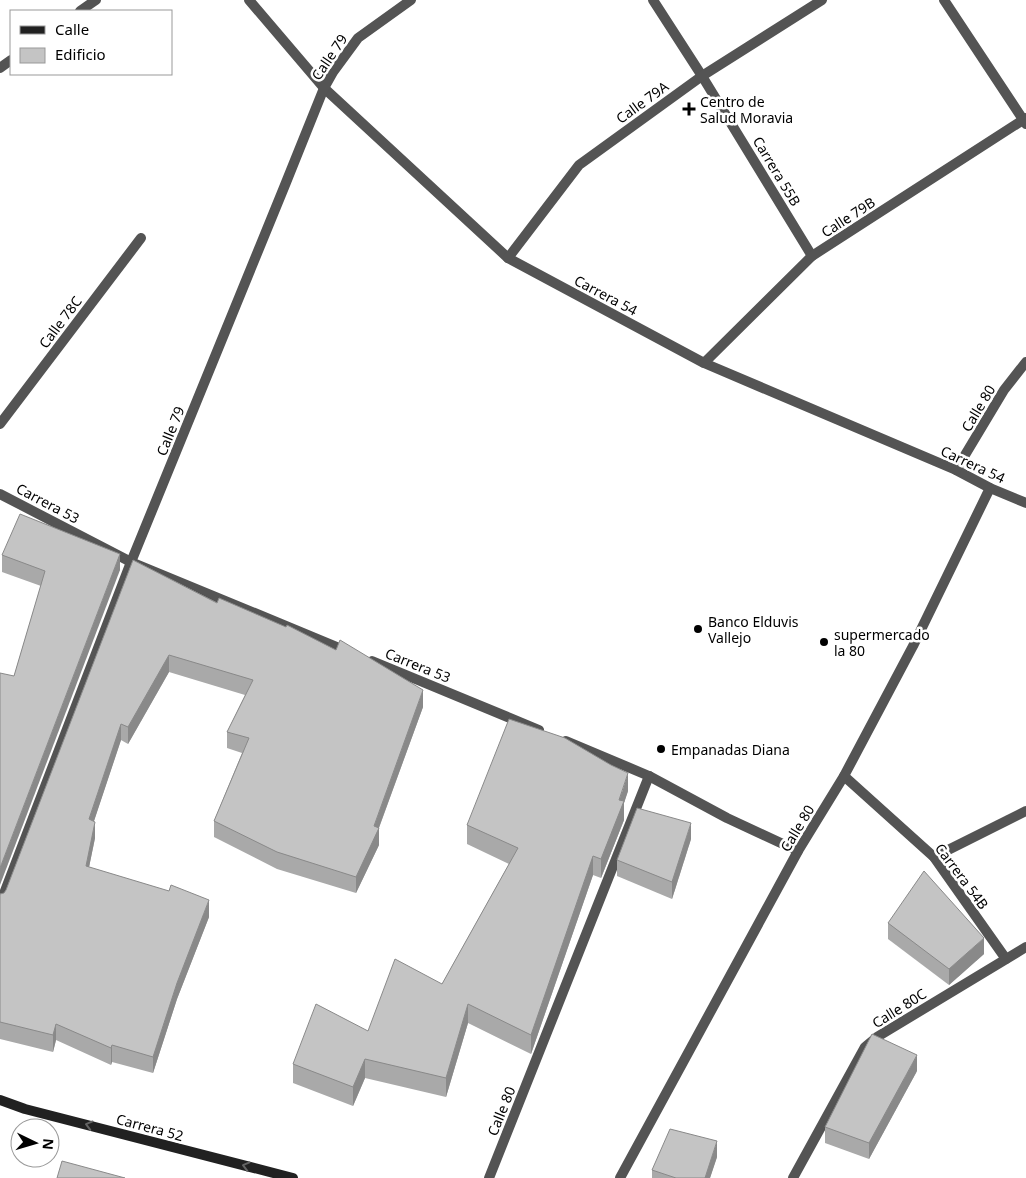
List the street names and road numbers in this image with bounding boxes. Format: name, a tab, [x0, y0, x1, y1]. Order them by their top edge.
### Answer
street label: Calle 79	[307, 30, 351, 84]
street label: Calle 79A	[612, 77, 672, 127]
street label: Carrera 55B	[749, 133, 805, 209]
street label: Calle 79B	[817, 193, 879, 241]
street label: Carrera 54	[571, 270, 641, 320]
street label: Calle 78C	[34, 292, 86, 352]
street label: Calle 80	[957, 381, 999, 435]
street label: Calle 79	[152, 404, 188, 458]
street label: Carrera 54	[938, 441, 1008, 487]
street label: Carrera 53	[13, 478, 83, 528]
street label: Carrera 53	[382, 643, 454, 687]
street label: Calle 80	[776, 801, 818, 855]
street label: Carrera 54B	[931, 839, 993, 913]
street label: Calle 80C	[868, 984, 930, 1032]
street label: Calle 80	[483, 1084, 519, 1138]
street label: Carrera 52	[114, 1109, 186, 1145]

